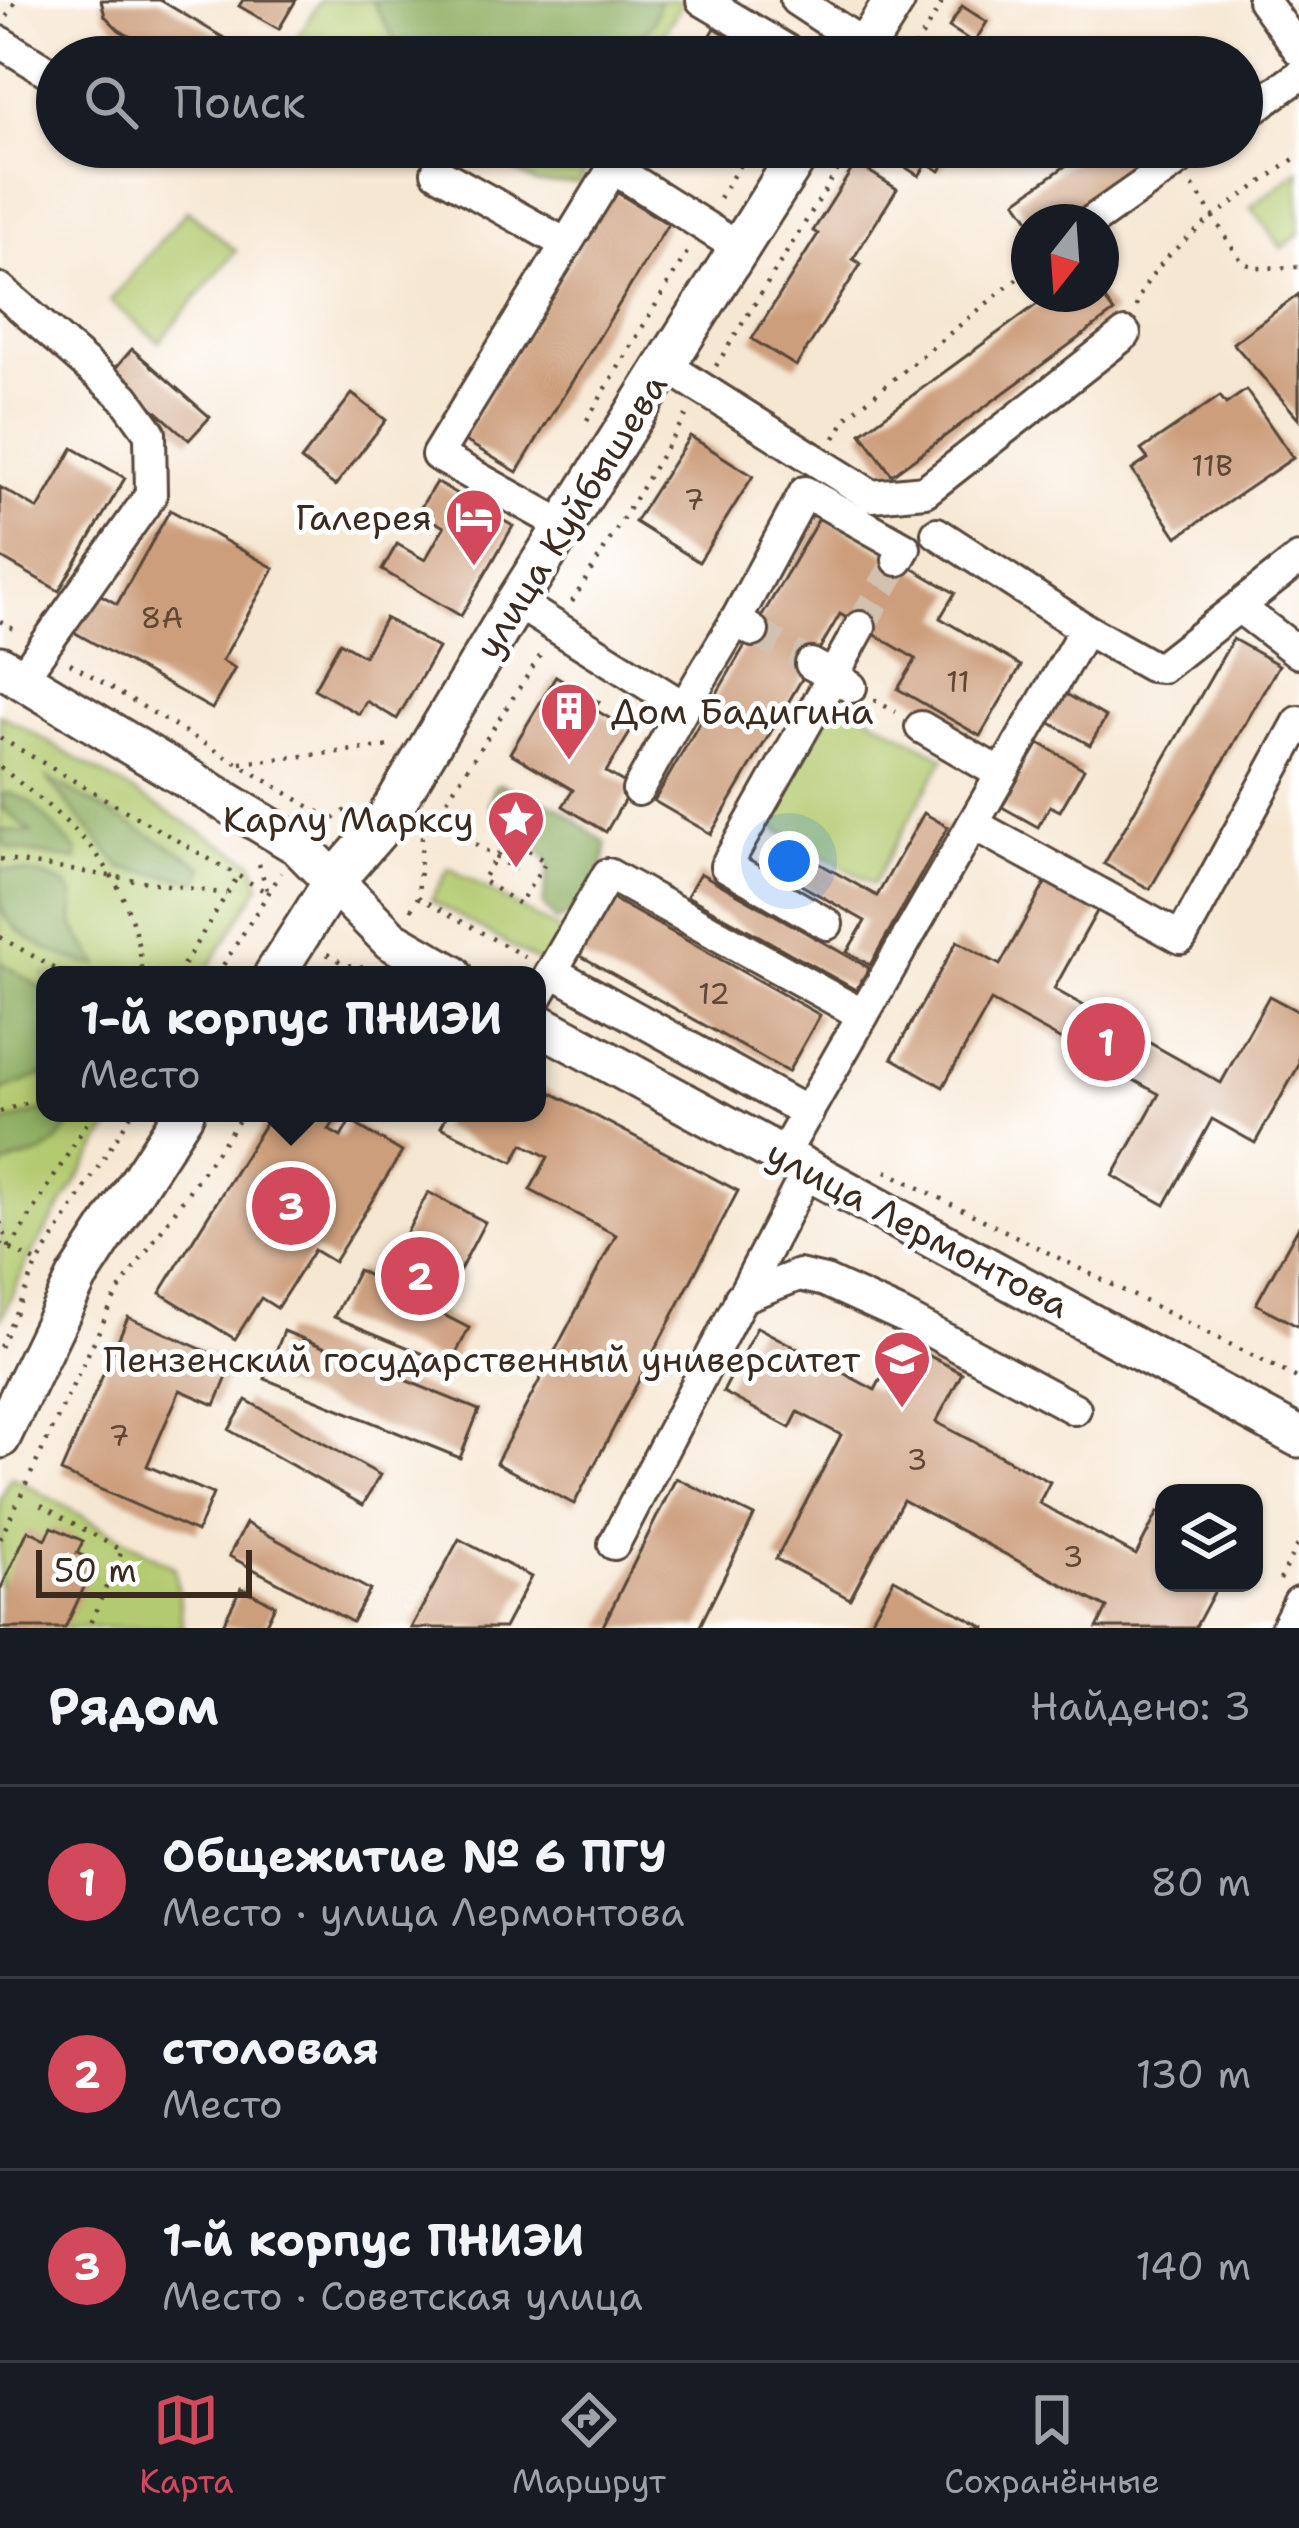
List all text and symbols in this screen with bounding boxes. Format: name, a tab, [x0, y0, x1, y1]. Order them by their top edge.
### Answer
search box	[36, 36, 1263, 168]
icon: search	[78, 69, 144, 135]
text: Поиск	[174, 72, 305, 132]
north arrow	[1011, 204, 1119, 312]
street label: улица Куйбышева	[464, 364, 678, 668]
house number: 11В	[1191, 445, 1233, 486]
house number: 7	[684, 479, 705, 520]
hotel icon: Галерея	[443, 486, 505, 568]
place label: Галерея	[295, 493, 432, 542]
house number: 8А	[141, 597, 183, 638]
house number: 11	[946, 661, 970, 702]
building icon: Дом Бадигина	[538, 680, 600, 762]
place label: Дом Бадигина	[611, 687, 873, 736]
place icon: Карлу Марксу	[485, 788, 547, 870]
place label: Карлу Марксу	[223, 795, 474, 844]
your location	[759, 831, 819, 891]
popup	[36, 966, 546, 1122]
house number: 12	[698, 973, 730, 1014]
text: 1-й корпус ПНИЭИ	[80, 988, 502, 1048]
pin: 1	[1067, 997, 1145, 1087]
text: Место	[80, 1048, 201, 1100]
street label: улица Лермонтова	[758, 1128, 1078, 1330]
pin: 3	[252, 1161, 330, 1251]
pin: 2	[381, 1231, 459, 1321]
school or university icon: Пензенский государственный университет	[871, 1328, 933, 1410]
place label: Пензенский государственный университет	[103, 1335, 861, 1384]
house number: 7	[109, 1415, 130, 1456]
house number: 3	[907, 1439, 928, 1480]
map controls	[1155, 1484, 1263, 1592]
button: layers	[1155, 1484, 1263, 1592]
house number: 3	[1063, 1536, 1084, 1577]
scale bar	[36, 1544, 252, 1597]
text: 50 m	[54, 1548, 137, 1593]
text: Рядом	[48, 1672, 219, 1740]
text: Найдено: 3	[1030, 1680, 1251, 1732]
text: Общежитие № 6 ПГУ	[162, 1826, 667, 1886]
text: 1	[78, 1856, 96, 1908]
text: 80 m	[1150, 1856, 1251, 1908]
text: Место · улица Лермонтова	[162, 1886, 685, 1938]
text: столовая	[162, 2018, 379, 2078]
text: 2	[73, 2048, 101, 2100]
text: 130 m	[1136, 2048, 1251, 2100]
text: Место	[162, 2078, 283, 2130]
text: 1-й корпус ПНИЭИ	[162, 2210, 584, 2270]
text: 3	[73, 2240, 101, 2292]
text: 140 m	[1135, 2240, 1251, 2292]
text: Место · Советская улица	[162, 2270, 643, 2322]
tab: Карта	[139, 2387, 234, 2504]
tab: Маршрут	[512, 2387, 666, 2504]
tab: Сохранённые	[944, 2387, 1160, 2504]

